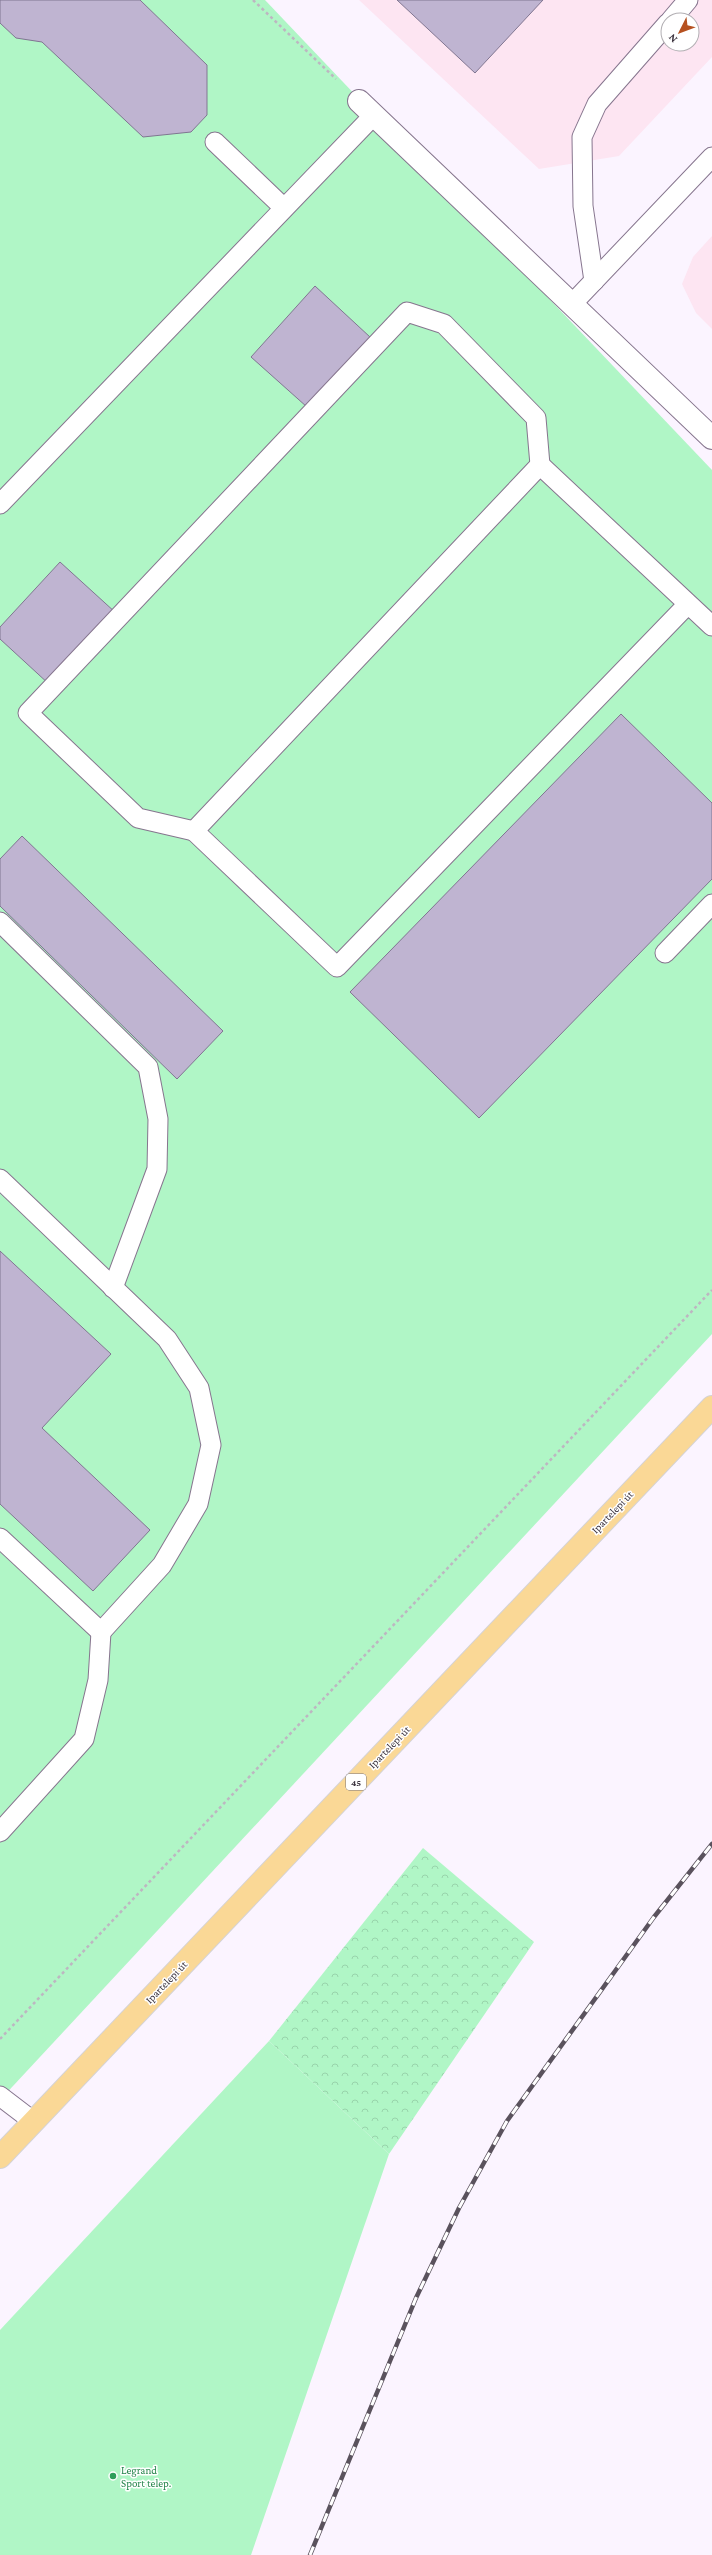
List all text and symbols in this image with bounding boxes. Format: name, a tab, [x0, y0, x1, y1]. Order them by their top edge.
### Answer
north arrow	[660, 12, 700, 52]
text: N	[665, 32, 680, 45]
street label: Ipartelepi út	[589, 1488, 636, 1536]
street label: Ipartelepi út	[366, 1723, 413, 1771]
road number: 45	[346, 1774, 366, 1790]
street label: Ipartelepi út	[143, 1958, 190, 2006]
place label: Legrand Sport telep.	[121, 2464, 171, 2490]
marker: Legrand Sport telep.	[108, 2471, 118, 2481]

